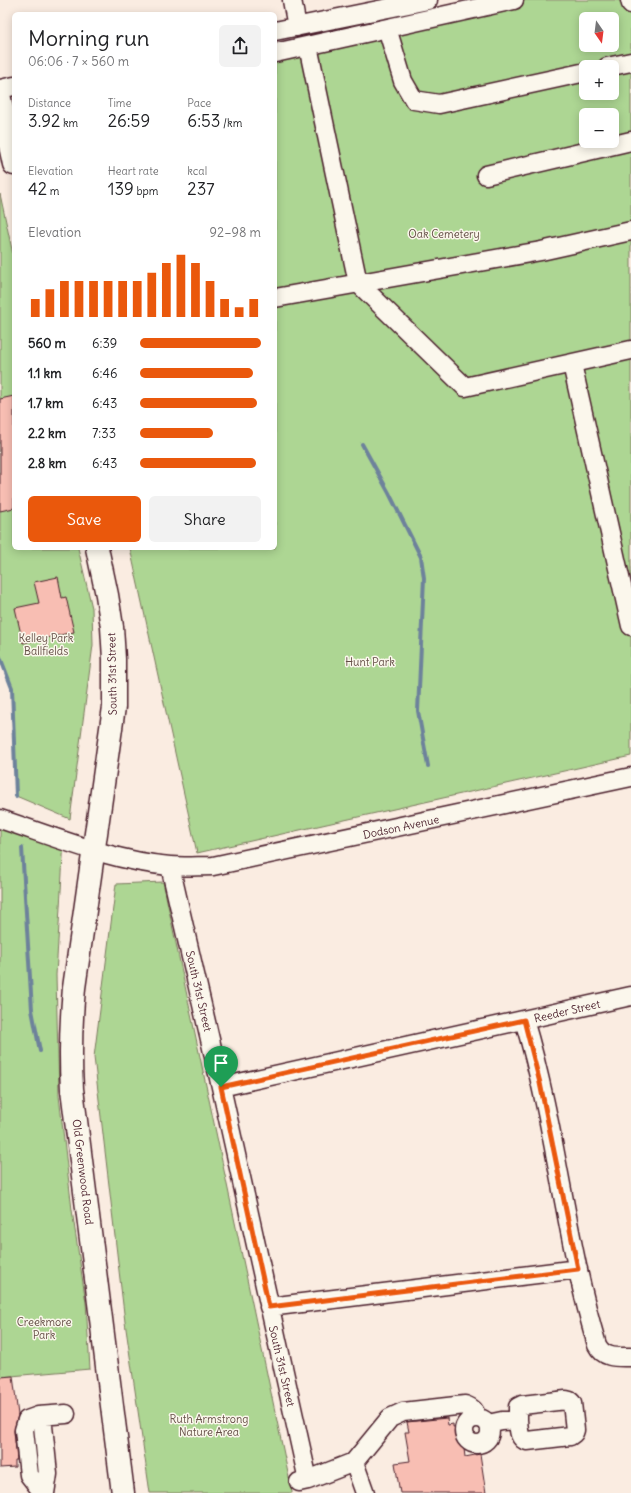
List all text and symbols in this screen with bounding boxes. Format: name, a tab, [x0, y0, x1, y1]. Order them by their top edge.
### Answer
north arrow	[579, 12, 619, 52]
map controls	[579, 12, 619, 148]
text: Morning run	[28, 24, 150, 52]
button: share	[219, 25, 261, 67]
text: 06:06 · 7 × 560 m	[28, 53, 129, 70]
button: +	[579, 60, 619, 100]
text: Distance	[28, 96, 71, 110]
text: Time	[108, 96, 131, 110]
text: Pace	[187, 96, 211, 110]
button: −	[579, 108, 619, 148]
text: 3.92	[28, 110, 60, 132]
text: 26:59	[108, 110, 150, 132]
text: 6:53	[187, 110, 220, 132]
text: km	[60, 116, 78, 130]
text: /km	[220, 116, 242, 130]
text: Elevation	[28, 164, 73, 178]
text: Heart rate	[108, 164, 159, 178]
text: kcal	[187, 164, 207, 178]
text: 42	[28, 178, 47, 200]
text: 139	[108, 178, 134, 200]
text: 237	[187, 178, 215, 200]
text: m	[47, 184, 59, 198]
text: bpm	[134, 184, 158, 198]
text: Elevation	[28, 224, 81, 241]
text: 92–98 m	[210, 224, 261, 241]
park label: Oak Cemetery	[408, 227, 480, 241]
text: 560 m	[28, 335, 66, 352]
text: 6:39	[92, 335, 117, 352]
text: 1.1 km	[28, 365, 62, 382]
text: 6:46	[92, 365, 117, 382]
text: 1.7 km	[28, 395, 63, 412]
text: 6:43	[92, 395, 117, 412]
text: 2.2 km	[28, 425, 66, 442]
text: 7:33	[92, 425, 116, 442]
text: 2.8 km	[28, 455, 66, 472]
text: 6:43	[92, 455, 117, 472]
button: Save	[28, 496, 141, 542]
button: Share	[149, 496, 261, 542]
park label: Kelley Park Ballfields	[19, 631, 74, 658]
street label: South 31st Street	[104, 632, 120, 715]
park label: Hunt Park	[345, 655, 395, 669]
street label: Dodson Avenue	[362, 812, 440, 842]
street label: South 31st Street	[183, 949, 215, 1033]
street label: Reeder Street	[533, 997, 602, 1025]
pin	[204, 1046, 238, 1087]
icon: arrive	[210, 1052, 232, 1074]
street label: Old Greenwood Road	[70, 1118, 96, 1226]
park label: Creekmore Park	[17, 1315, 71, 1342]
street label: South 31st Street	[266, 1324, 298, 1408]
park label: Ruth Armstrong Nature Area	[169, 1412, 249, 1439]

